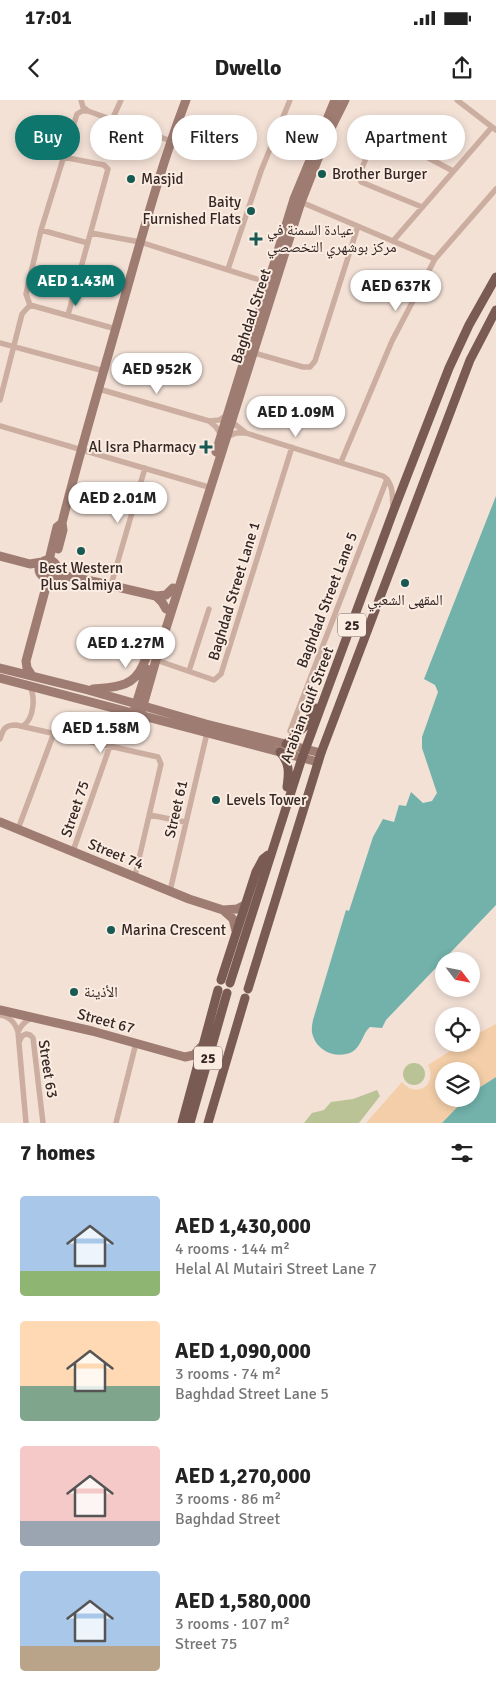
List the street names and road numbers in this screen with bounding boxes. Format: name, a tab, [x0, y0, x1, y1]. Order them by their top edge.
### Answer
street label: Baghdad Street	[227, 266, 275, 366]
street label: Baghdad Street Lane 1	[204, 519, 264, 663]
street label: Baghdad Street Lane 5	[293, 529, 361, 671]
road number: 25	[338, 614, 366, 636]
street label: Arabian Gulf Street	[277, 644, 337, 766]
street label: Street 75	[57, 778, 93, 840]
street label: Street 61	[161, 778, 191, 840]
street label: Street 74	[85, 835, 147, 873]
street label: Street 67	[75, 1005, 137, 1037]
street label: Street 63	[35, 1039, 61, 1099]
road number: 25	[194, 1046, 222, 1070]

